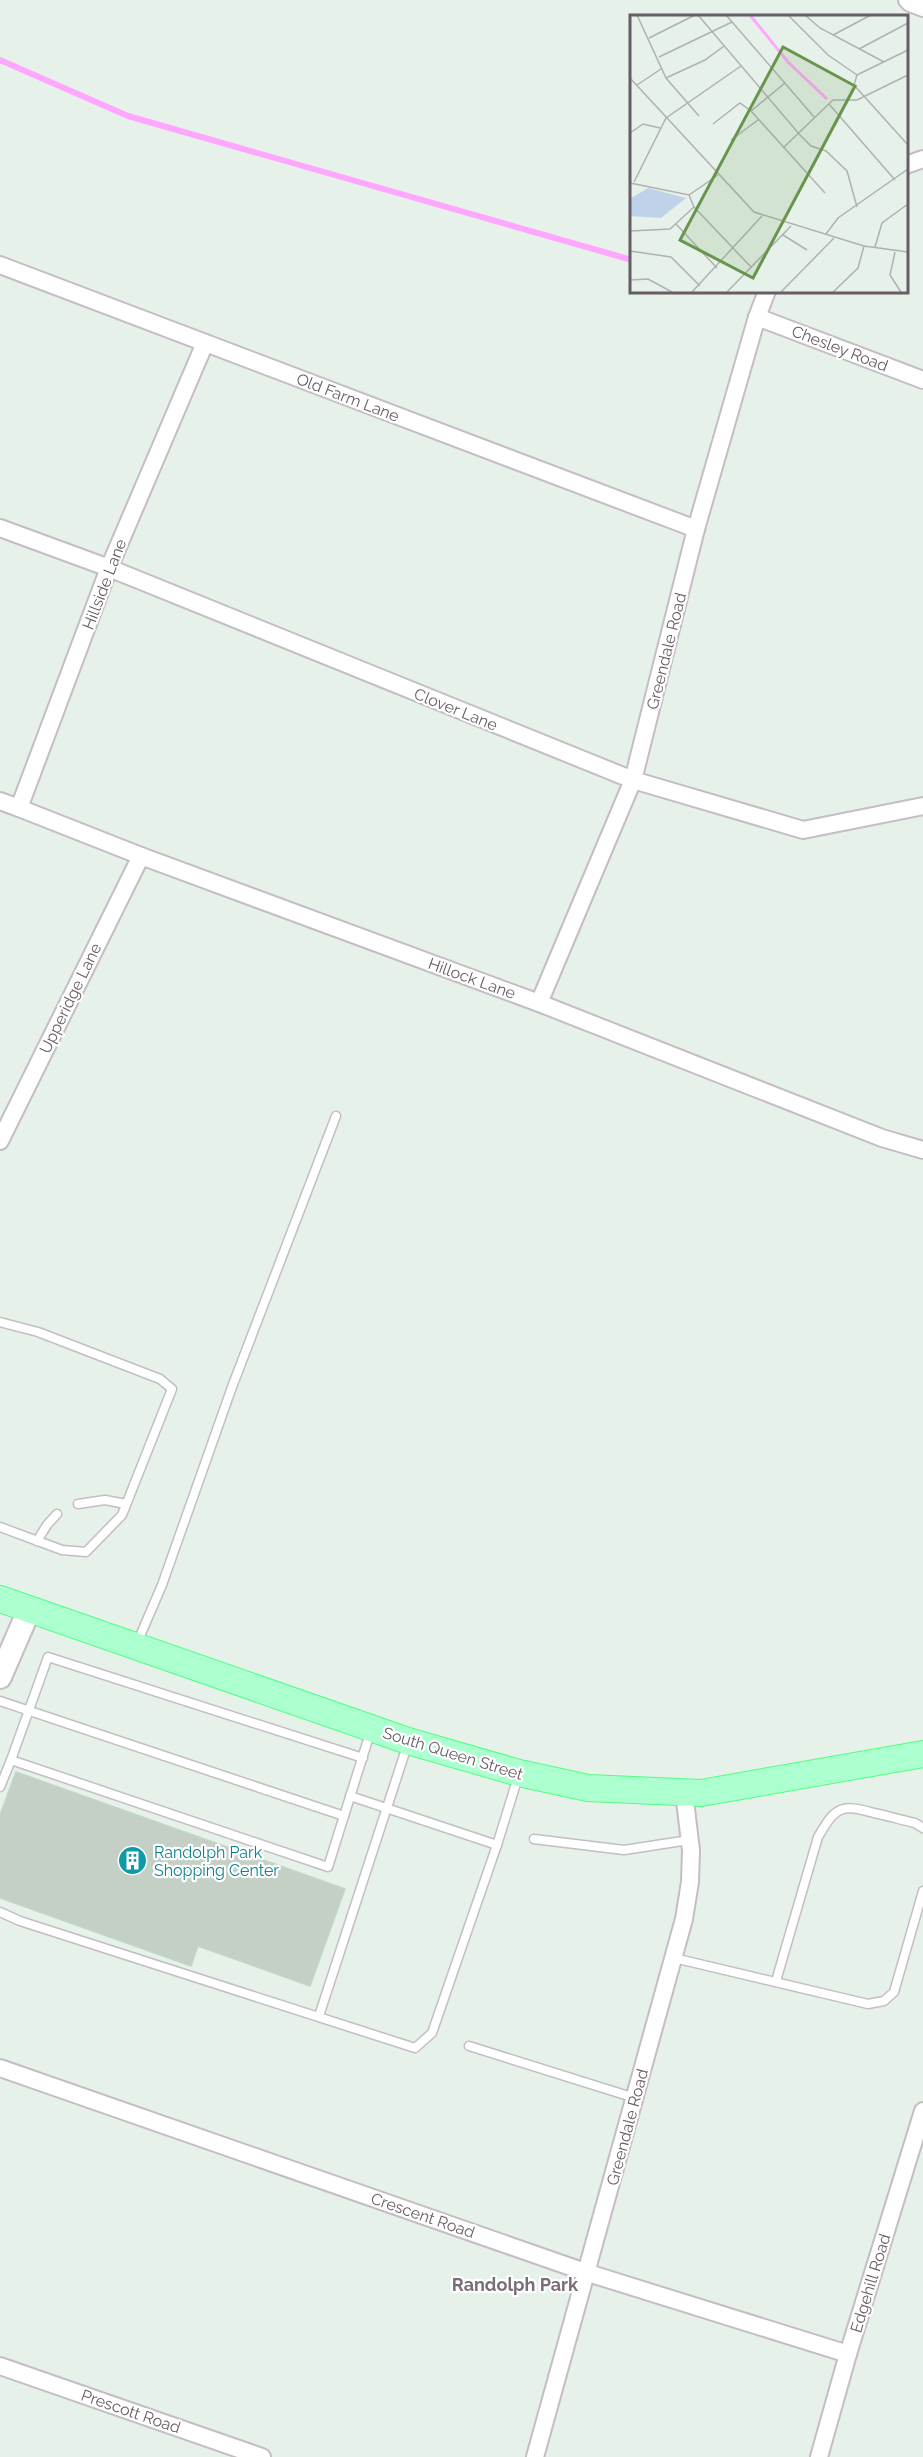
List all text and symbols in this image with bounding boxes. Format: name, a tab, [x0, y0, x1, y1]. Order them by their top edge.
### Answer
inset map	[630, 15, 908, 292]
street label: Chesley Road	[789, 321, 891, 376]
street label: Old Farm Lane	[294, 369, 402, 426]
street label: Hillside Lane	[78, 536, 130, 632]
street label: Greendale Road	[643, 591, 690, 712]
street label: Clover Lane	[411, 684, 500, 735]
street label: Upperidge Lane	[36, 940, 105, 1056]
street label: Hillock Lane	[426, 954, 518, 1003]
street label: South Queen Street	[380, 1723, 526, 1784]
place label: Randolph Park Shopping Center	[154, 1843, 279, 1880]
building icon: Randolph Park Shopping Center	[117, 1845, 149, 1877]
street label: Greendale Road	[603, 2067, 652, 2187]
street label: Crescent Road	[368, 2189, 477, 2242]
street label: Edgehill Road	[846, 2231, 895, 2335]
district label: Randolph Park	[452, 2274, 579, 2295]
street label: Prescott Road	[79, 2386, 183, 2437]

